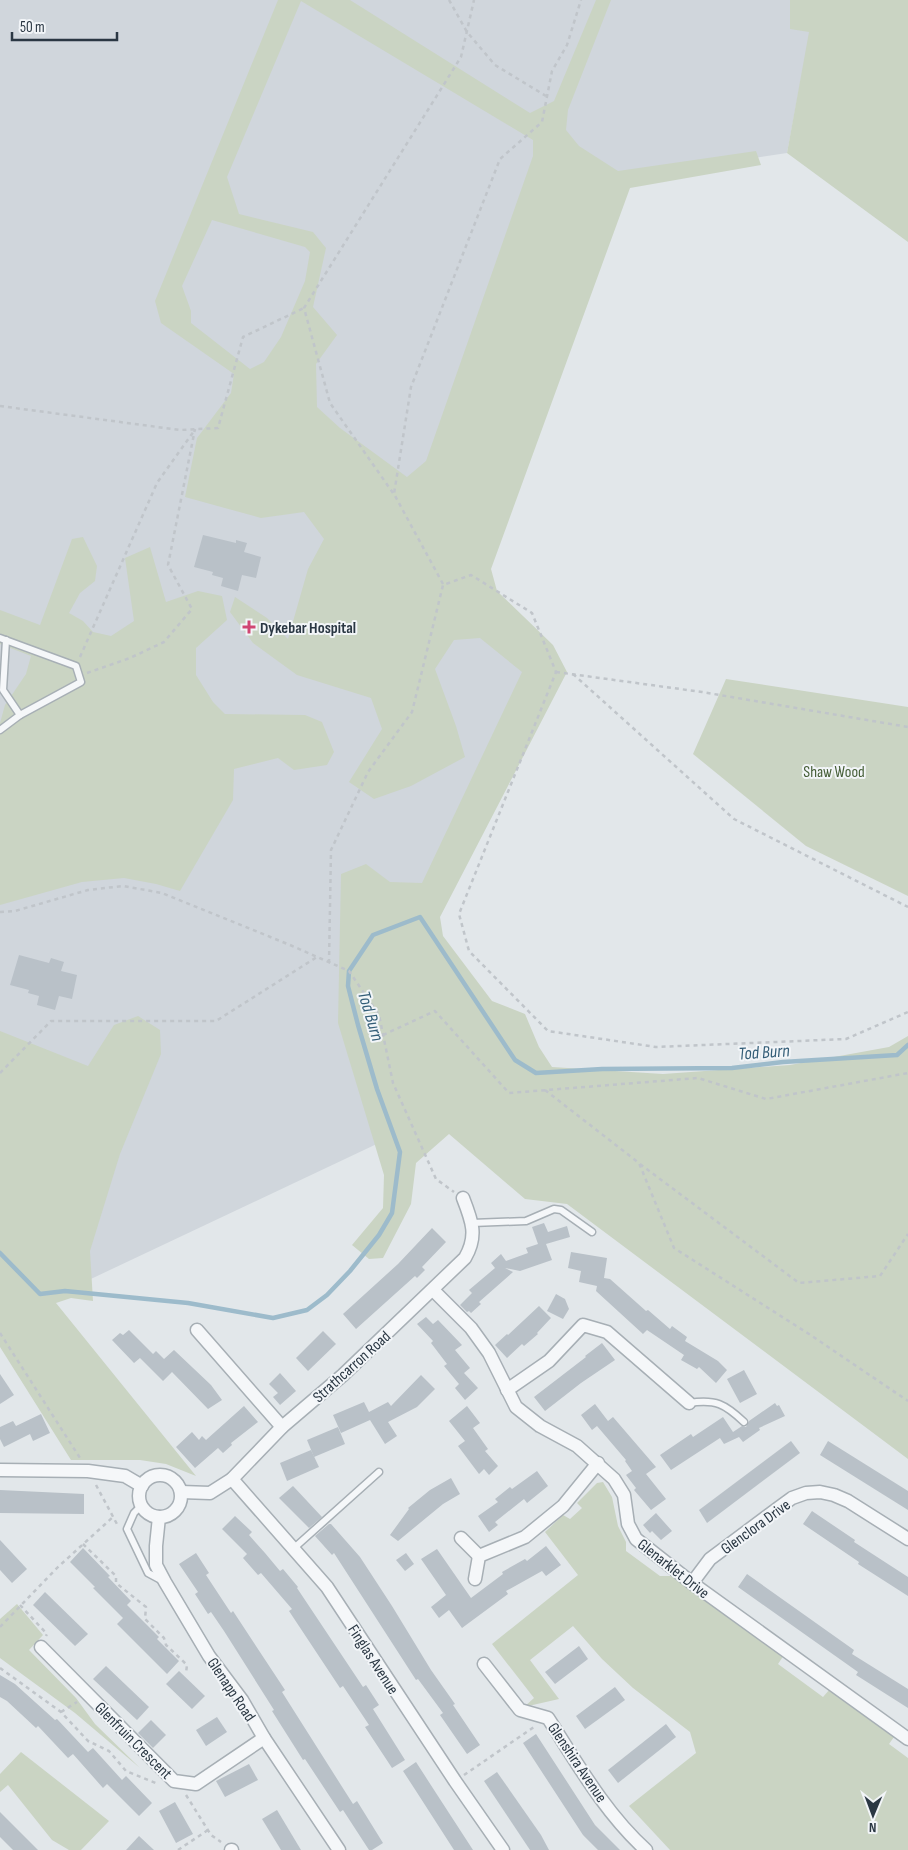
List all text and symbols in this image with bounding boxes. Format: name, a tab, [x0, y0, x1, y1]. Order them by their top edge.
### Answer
scale bar	[12, 10, 118, 42]
text: 50 m	[20, 18, 45, 37]
place label: Dykebar Hospital	[260, 619, 356, 638]
marker: Dykebar Hospital	[242, 620, 256, 634]
park label: Shaw Wood	[803, 763, 865, 782]
water label: Tod Burn	[353, 989, 388, 1044]
water label: Tod Burn	[738, 1040, 791, 1065]
street label: Strathcarron Road	[309, 1327, 395, 1407]
street label: Glenclora Drive	[717, 1496, 794, 1559]
street label: Glenarklet Drive	[633, 1535, 713, 1603]
street label: Finglas Avenue	[343, 1621, 402, 1698]
street label: Glenapp Road	[203, 1654, 259, 1725]
street label: Glenfruin Crescent	[90, 1699, 176, 1784]
street label: Glenshira Avenue	[543, 1719, 610, 1806]
north arrow	[848, 1790, 898, 1840]
text: N	[869, 1819, 877, 1836]

